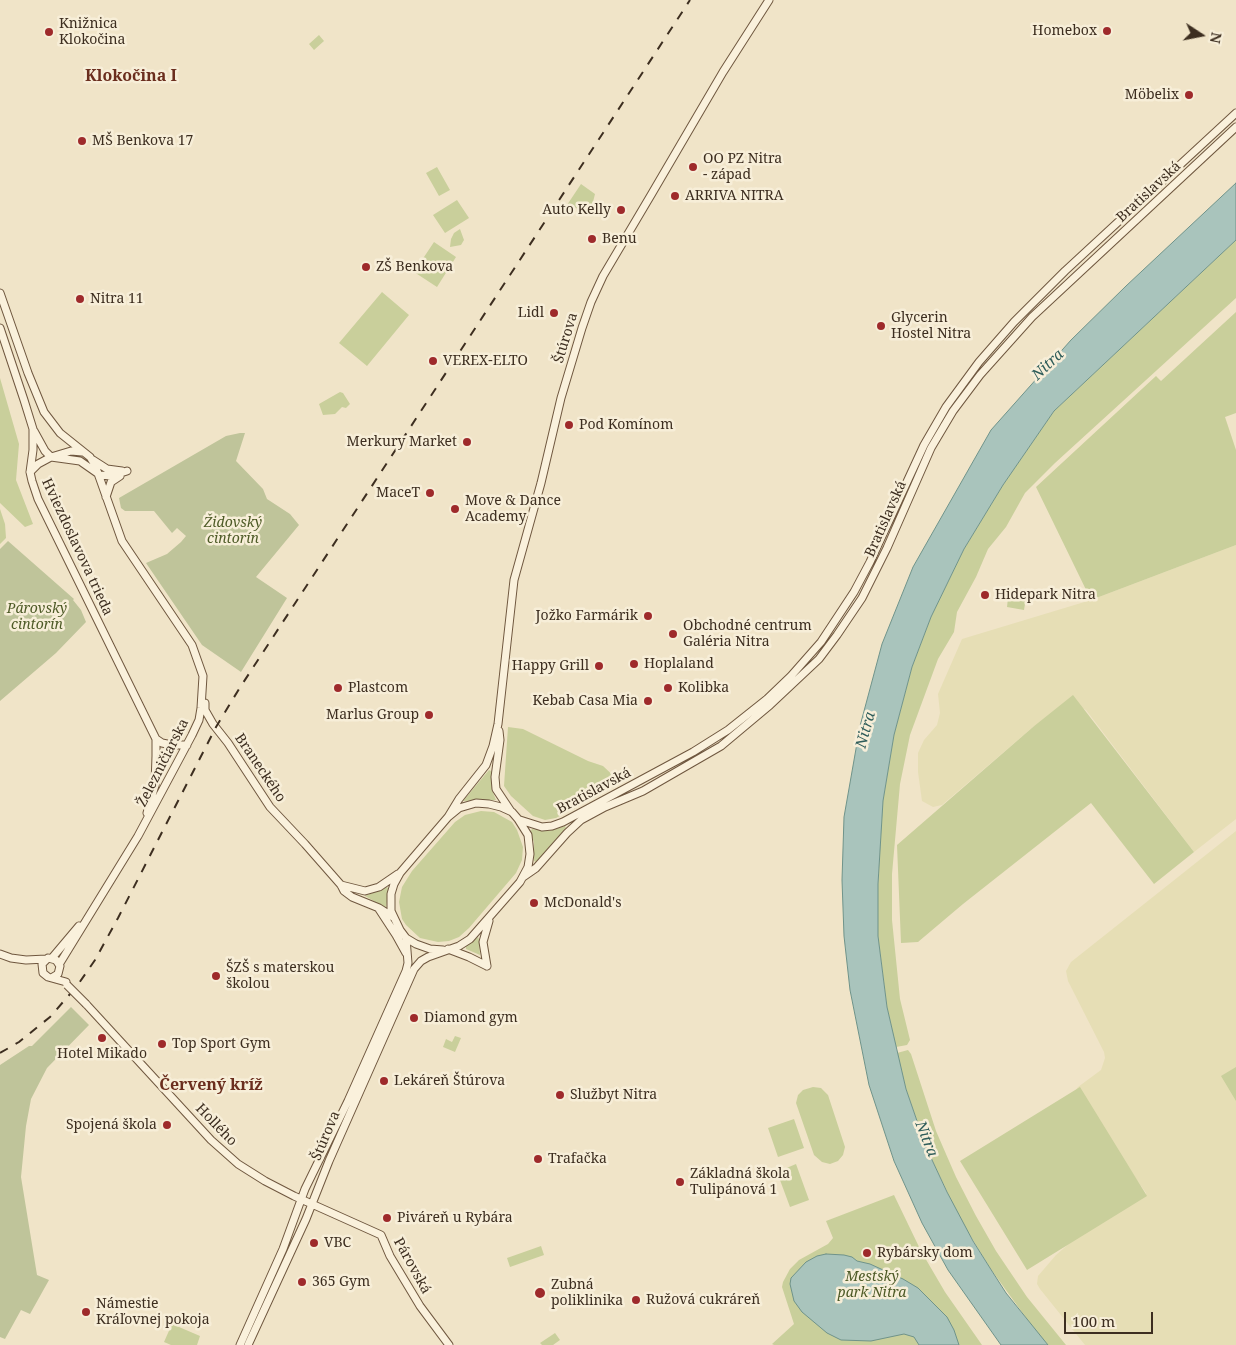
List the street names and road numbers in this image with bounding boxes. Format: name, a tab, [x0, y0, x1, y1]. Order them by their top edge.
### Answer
street label: Bratislavská	[1113, 158, 1185, 226]
street label: Štúrova	[550, 311, 582, 365]
street label: Hviezdoslavova trieda	[38, 476, 116, 618]
street label: Bratislavská	[862, 478, 910, 560]
street label: Železničiarska	[134, 716, 192, 810]
street label: Braneckého	[231, 731, 289, 805]
street label: Bratislavská	[554, 764, 634, 818]
street label: Hollého	[192, 1100, 240, 1150]
street label: Štúrova	[308, 1109, 344, 1163]
street label: Párovská	[390, 1235, 434, 1297]

